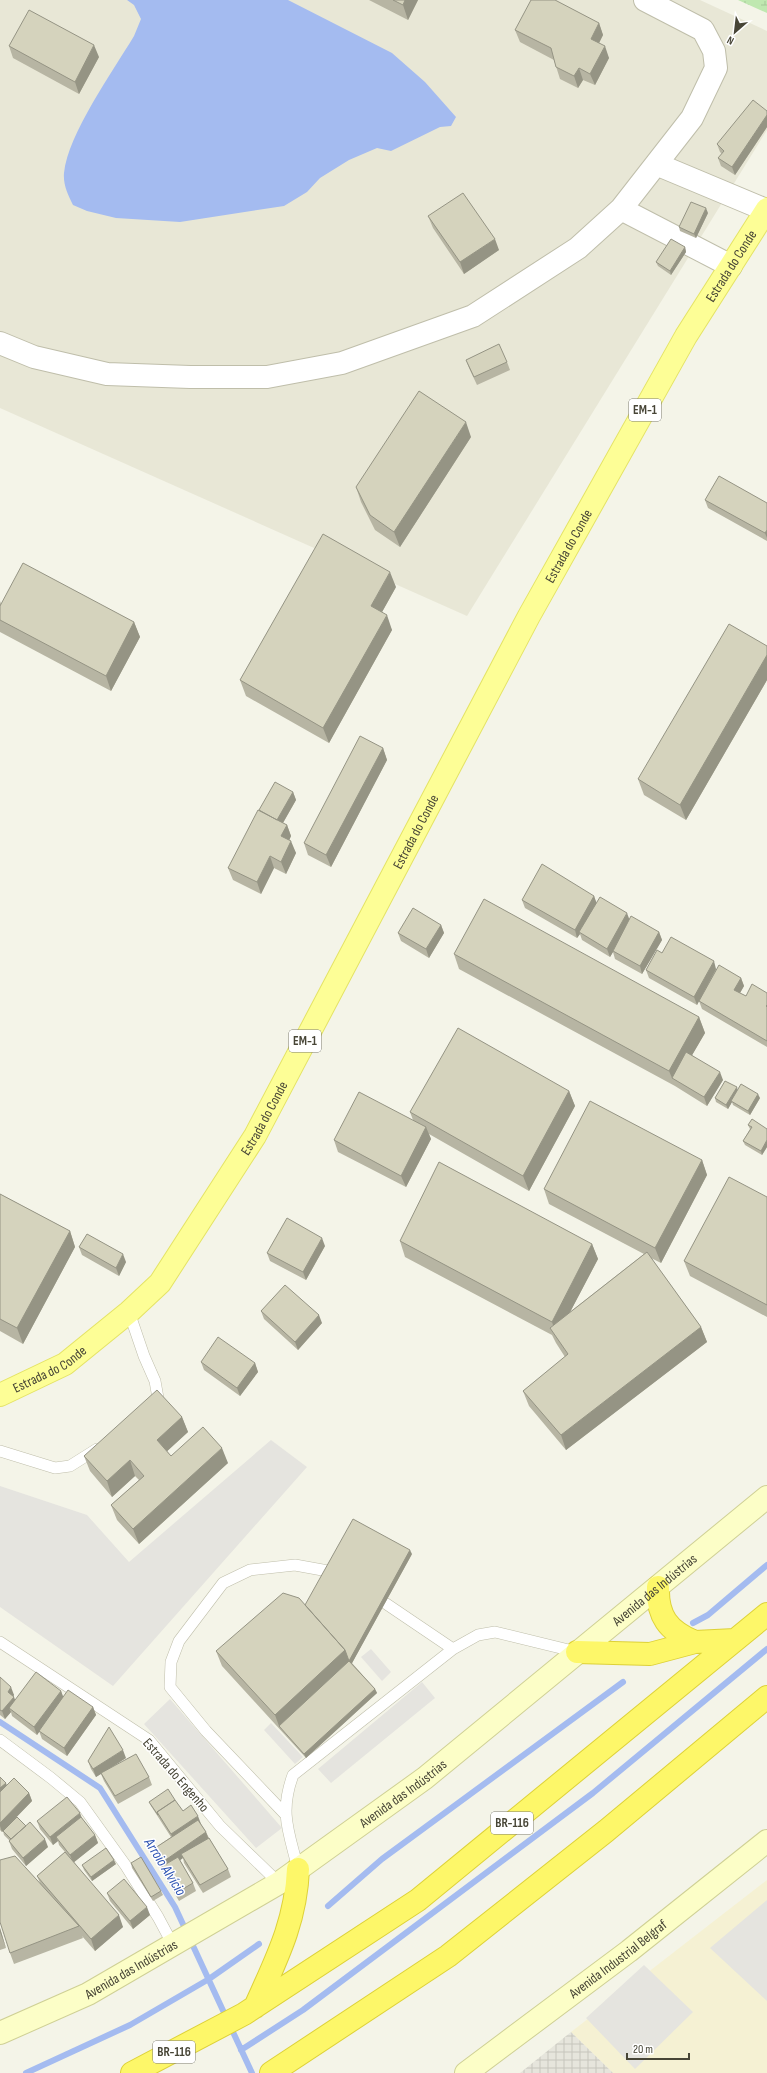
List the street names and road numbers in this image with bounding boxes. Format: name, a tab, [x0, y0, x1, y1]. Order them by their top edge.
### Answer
street label: Estrada do Conde	[702, 227, 760, 305]
road number: EM-1	[629, 399, 661, 421]
street label: Estrada do Conde	[541, 506, 596, 586]
street label: Estrada do Conde	[389, 792, 442, 872]
road number: EM-1	[289, 1030, 321, 1052]
street label: Estrada do Conde	[237, 1078, 291, 1158]
street label: Estrada do Conde	[10, 1342, 90, 1396]
street label: Avenida das Indústrias	[608, 1550, 700, 1630]
street label: Estrada do Engenho	[139, 1735, 213, 1816]
street label: Avenida das Indústrias	[355, 1755, 450, 1832]
road number: BR-116	[491, 1812, 533, 1834]
street label: Avenida Industrial Belgraf	[565, 1915, 671, 2002]
street label: Avenida das Indústrias	[81, 1935, 180, 2003]
road number: BR-116	[153, 2041, 195, 2063]

